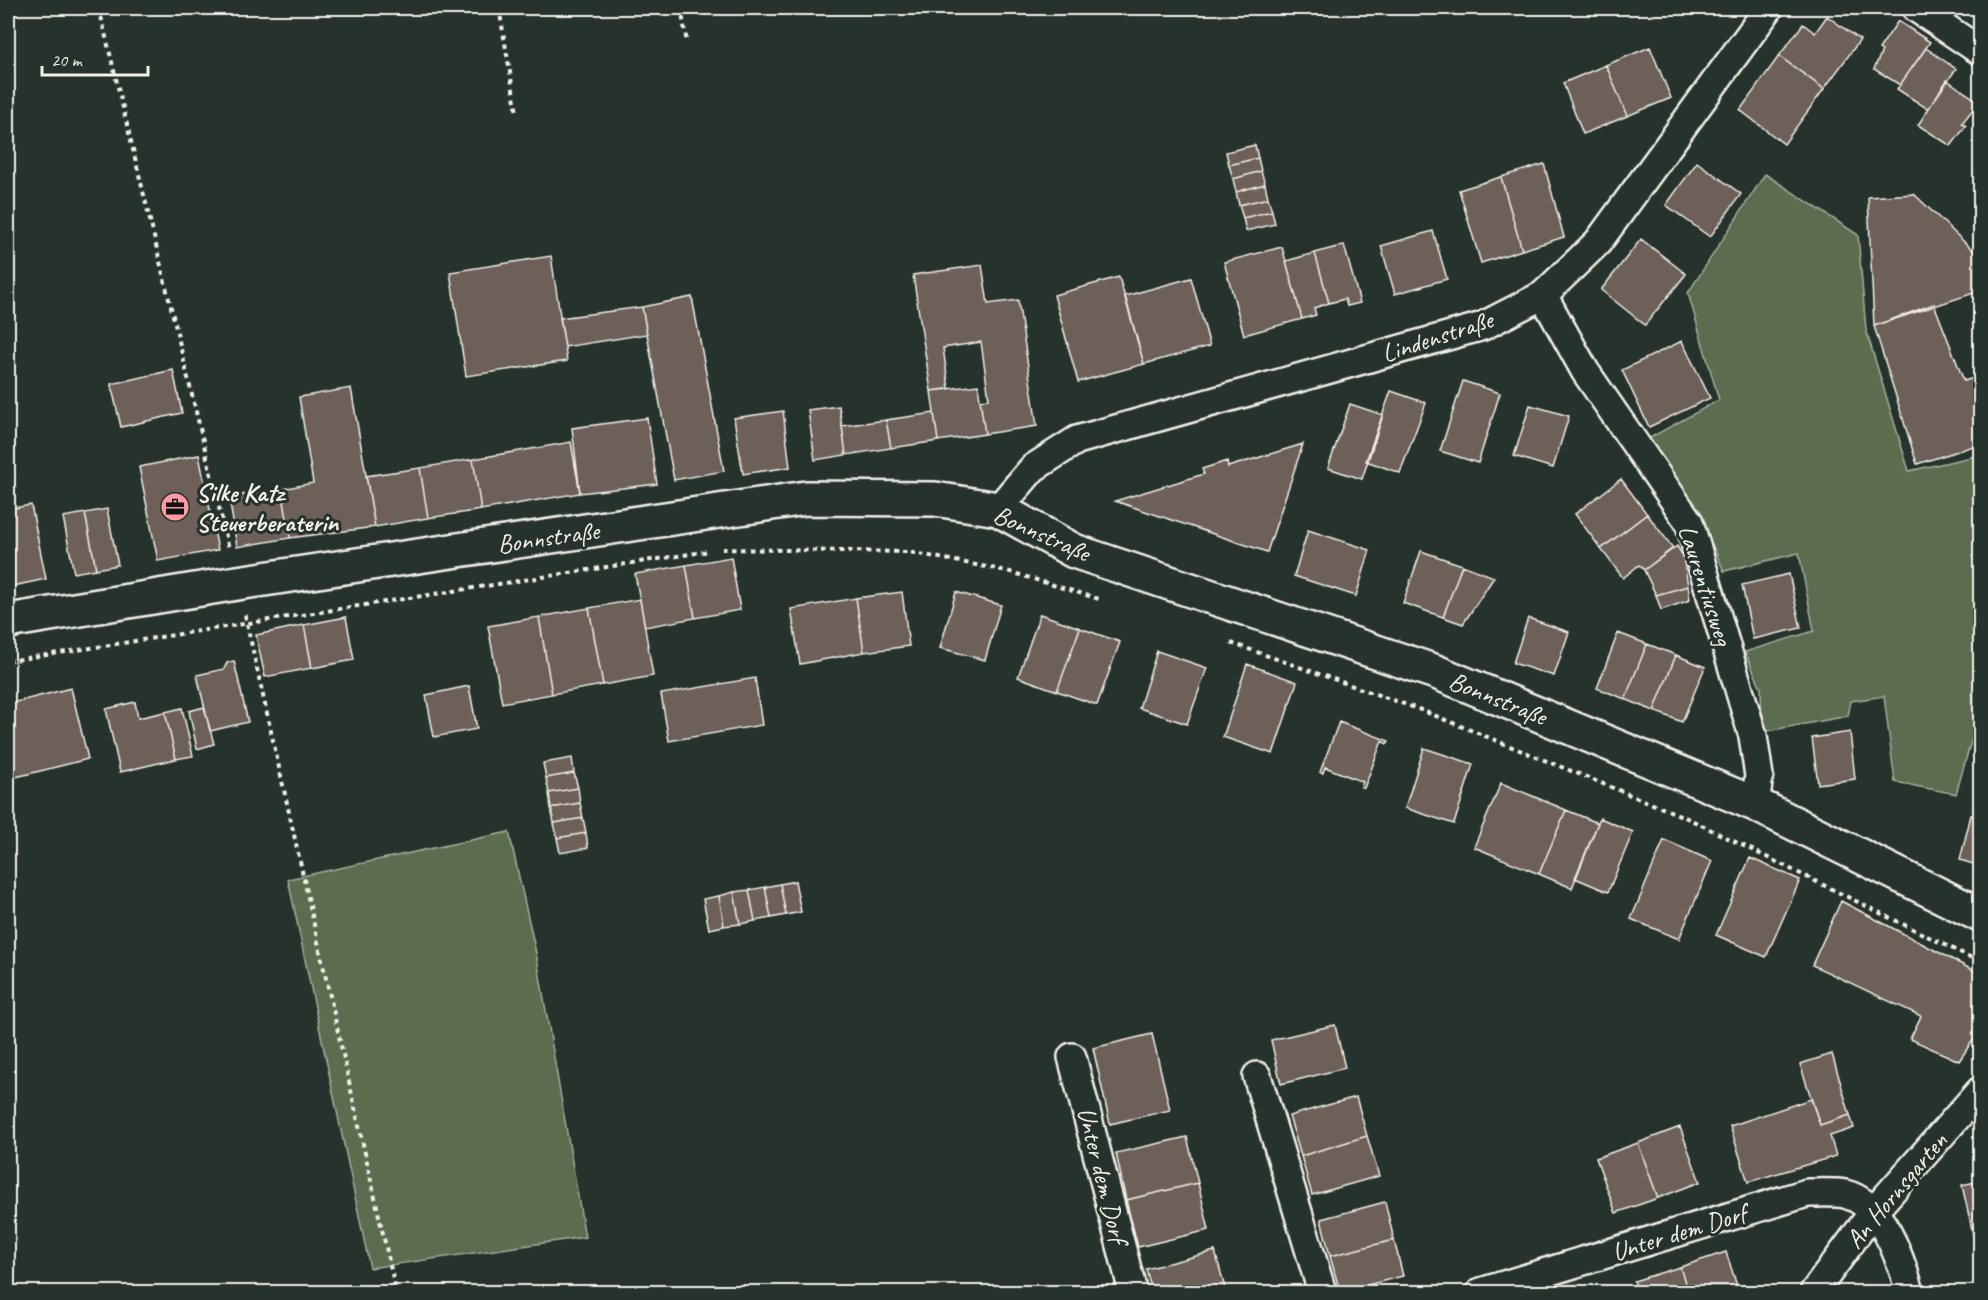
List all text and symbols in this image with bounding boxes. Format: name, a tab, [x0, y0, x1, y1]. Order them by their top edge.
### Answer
scale bar	[42, 39, 148, 77]
text: 20 m	[51, 49, 84, 71]
street label: Lindenstraße	[1378, 302, 1499, 370]
place label: Silke Katz Steuerberaterin	[196, 476, 339, 539]
office icon: Silke Katz Steuerberaterin	[159, 491, 191, 523]
street label: Bonnstraße	[988, 498, 1097, 570]
street label: Bonnstraße	[495, 514, 603, 561]
street label: Laurentiusweg	[1671, 521, 1741, 651]
street label: Bonnstraße	[1444, 664, 1554, 734]
street label: Unter dem Dorf	[1070, 1104, 1137, 1252]
street label: An Hornsgarten	[1838, 1125, 1955, 1255]
street label: Unter dem Dorf	[1608, 1195, 1756, 1269]

